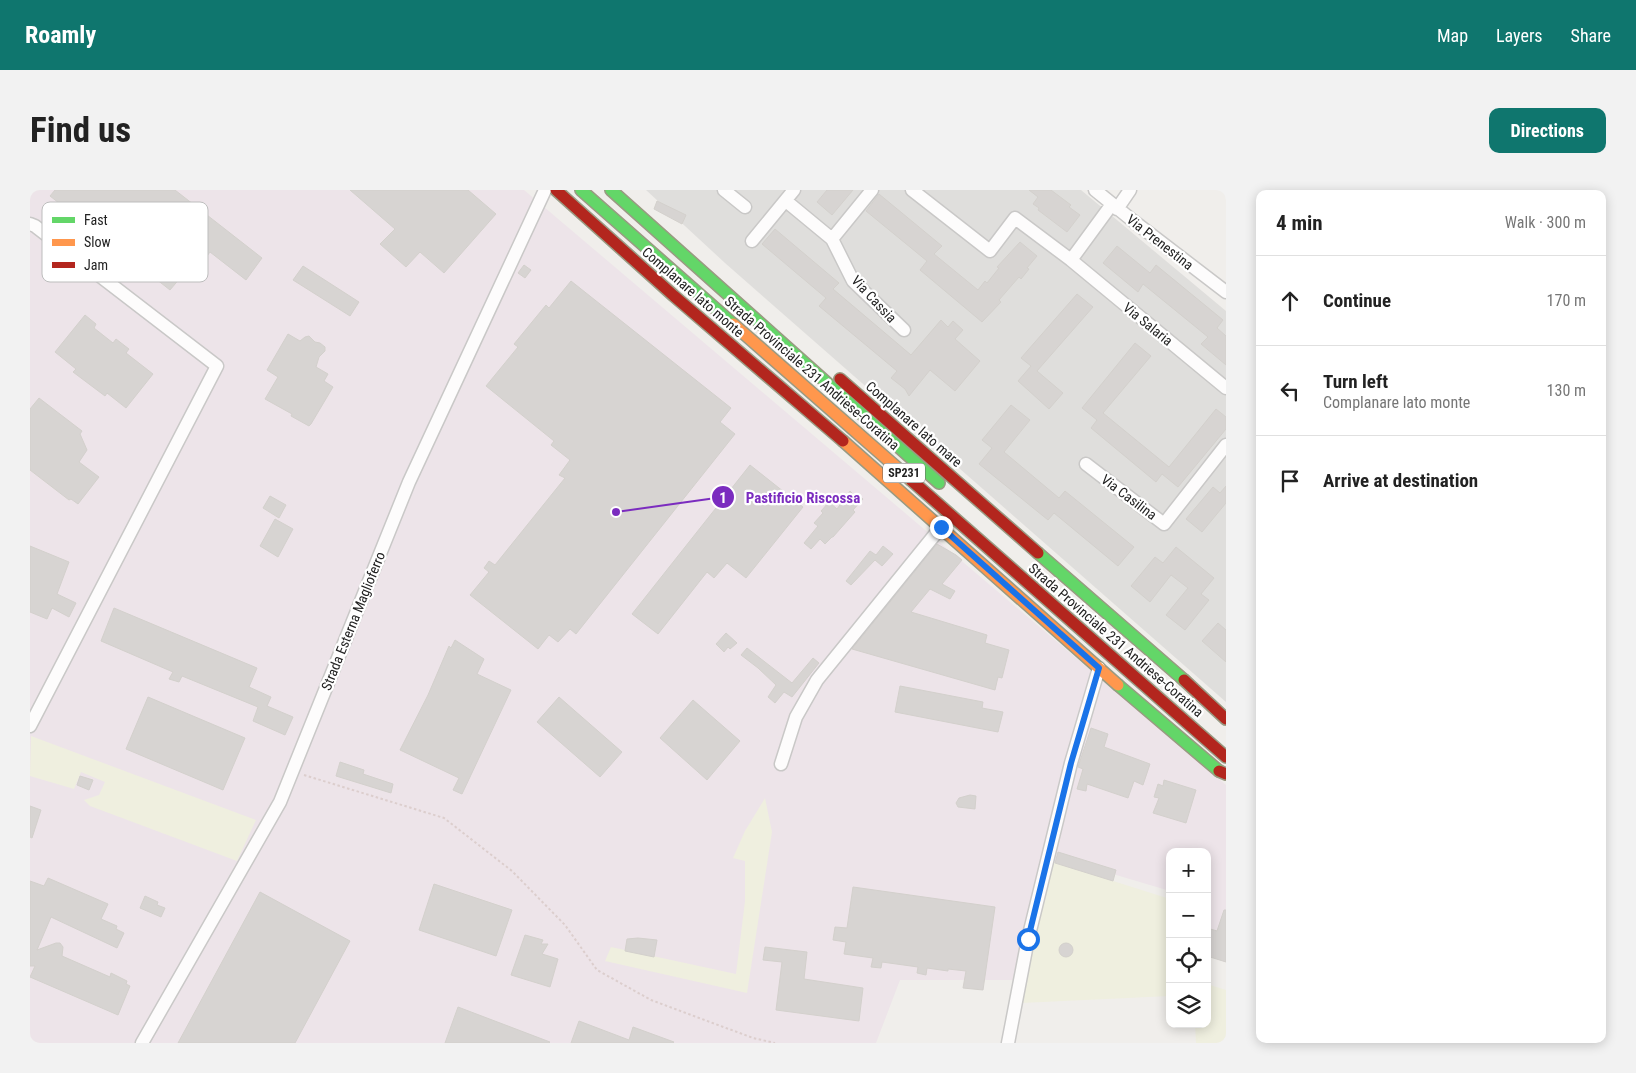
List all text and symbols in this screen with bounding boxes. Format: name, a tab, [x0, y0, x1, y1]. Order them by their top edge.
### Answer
text: Roamly	[25, 21, 96, 49]
text: Map	[1437, 25, 1468, 46]
text: Layers	[1496, 25, 1543, 46]
text: Share	[1571, 25, 1611, 46]
button: Directions	[1489, 108, 1606, 153]
text: Find us	[30, 110, 131, 151]
legend	[42, 202, 208, 282]
street label: Via Prenestina	[1124, 211, 1196, 273]
text: 4 min	[1276, 211, 1323, 235]
text: Fast	[84, 212, 108, 228]
text: Walk · 300 m	[1505, 213, 1586, 232]
text: Slow	[84, 234, 111, 250]
street label: Complanare lato monte	[639, 244, 747, 341]
text: Jam	[84, 257, 108, 273]
street label: Via Cassia	[848, 272, 900, 326]
icon: ahead	[1276, 287, 1304, 315]
text: Continue	[1323, 289, 1391, 312]
text: 170 m	[1547, 291, 1586, 310]
street label: Strada Provinciale 231 Andriese-Coratina	[722, 293, 902, 453]
street label: Via Salaria	[1120, 299, 1176, 349]
text: Turn left	[1323, 370, 1388, 393]
icon: left	[1276, 377, 1304, 405]
street label: Complanare lato mare	[863, 378, 966, 470]
text: 130 m	[1547, 381, 1586, 400]
text: Complanare lato monte	[1323, 393, 1470, 412]
road number: SP231	[883, 464, 925, 482]
icon: arrive	[1276, 467, 1304, 495]
text: Arrive at destination	[1323, 469, 1478, 492]
street label: Via Casilina	[1098, 471, 1160, 523]
callout: Pastificio Riscossa	[711, 482, 870, 512]
text: 1	[719, 489, 727, 507]
text: Pastificio Riscossa	[746, 489, 860, 507]
route end	[930, 516, 953, 539]
street label: Strada Esterna Maglioferro	[318, 549, 388, 693]
street label: Strada Provinciale 231 Andriese-Coratina	[1026, 560, 1206, 720]
map controls	[1166, 848, 1211, 1028]
button: +	[1166, 848, 1211, 893]
button: −	[1166, 893, 1211, 938]
route start	[1017, 928, 1040, 951]
button: locate	[1166, 938, 1211, 983]
button: layers	[1166, 983, 1211, 1028]

